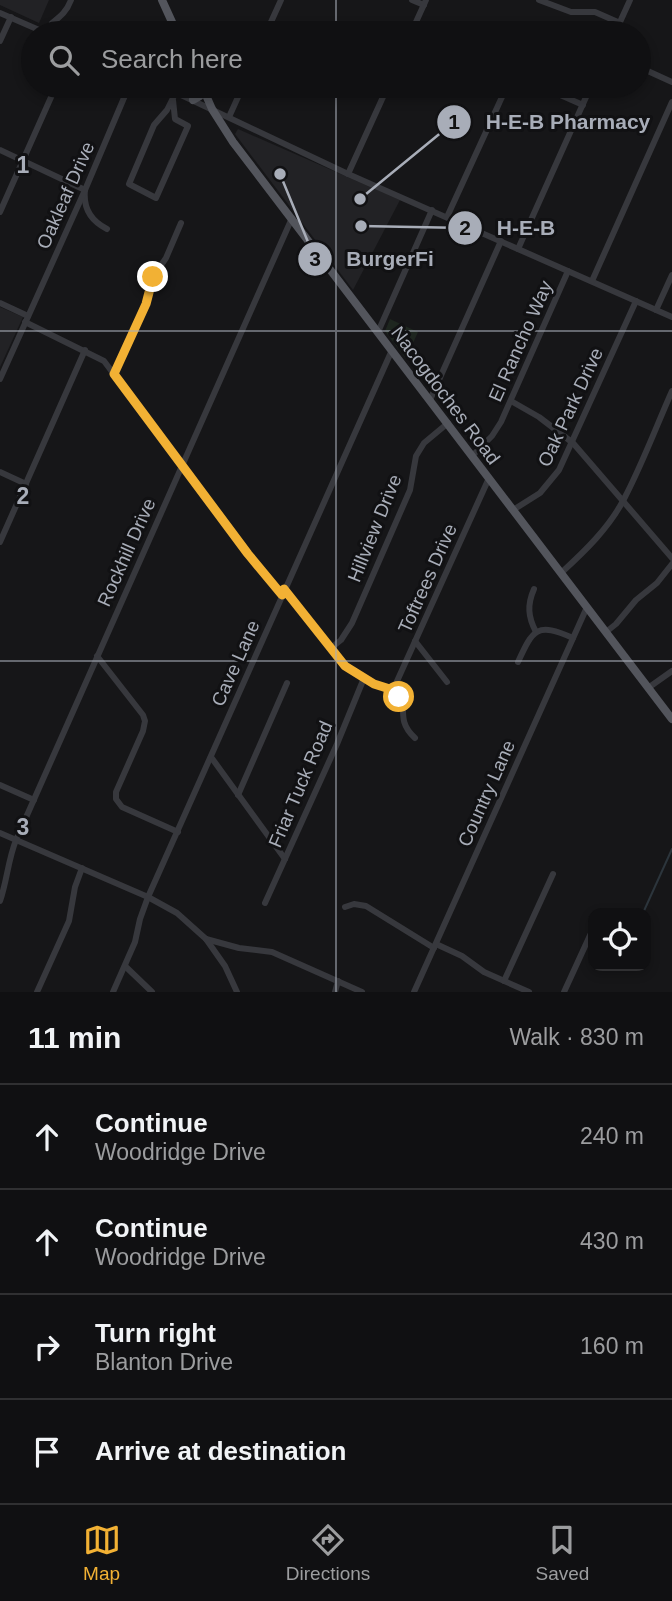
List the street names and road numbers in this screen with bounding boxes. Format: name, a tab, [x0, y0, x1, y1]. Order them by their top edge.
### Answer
street label: Oakleaf Drive	[32, 138, 98, 252]
street label: El Rancho Way	[484, 277, 557, 405]
street label: Nacogdoches Road	[387, 322, 504, 468]
street label: Oak Park Drive	[534, 344, 607, 470]
street label: Hillview Drive	[343, 471, 406, 585]
street label: Rockhill Drive	[93, 495, 160, 610]
street label: Toftrees Drive	[394, 520, 461, 636]
street label: Cave Lane	[207, 617, 264, 709]
street label: Friar Tuck Road	[264, 718, 337, 851]
street label: Country Lane	[454, 737, 519, 850]

